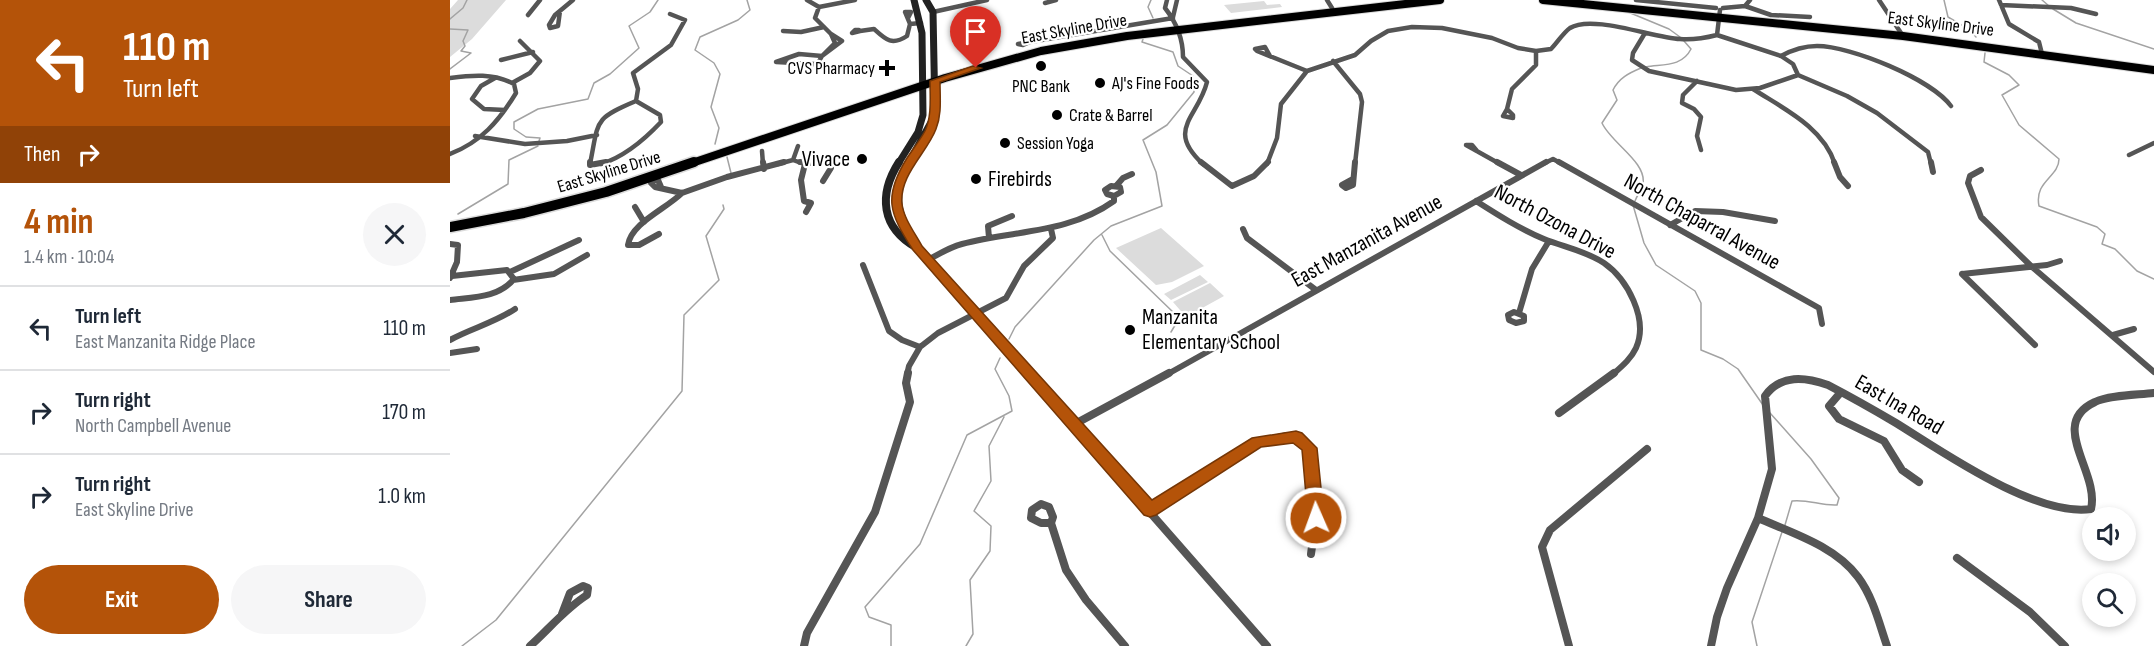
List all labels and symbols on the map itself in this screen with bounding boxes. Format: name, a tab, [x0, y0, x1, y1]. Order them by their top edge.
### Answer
pin	[950, 6, 1001, 68]
street label: East Skyline Drive	[1887, 7, 1995, 41]
street label: East Skyline Drive	[1020, 9, 1128, 49]
place label: CVS Pharmacy	[788, 58, 875, 79]
marker: PNC Bank	[1034, 59, 1048, 73]
marker: CVS Pharmacy	[880, 61, 894, 75]
place label: AJ's Fine Foods	[1111, 73, 1199, 94]
place label: PNC Bank	[1012, 76, 1070, 97]
marker: AJ's Fine Foods	[1093, 76, 1107, 90]
place label: Crate & Barrel	[1069, 105, 1152, 126]
marker: Crate & Barrel	[1050, 108, 1064, 122]
place label: Session Yoga	[1017, 133, 1094, 154]
marker: Session Yoga	[998, 136, 1012, 150]
street label: East Skyline Drive	[555, 146, 663, 198]
place label: Vivace	[802, 146, 850, 173]
marker: Vivace	[855, 152, 869, 166]
place label: Firebirds	[988, 166, 1052, 193]
street label: North Chaparral Avenue	[1619, 168, 1785, 276]
marker: Firebirds	[969, 172, 983, 186]
street label: North Ozona Drive	[1490, 179, 1620, 265]
street label: East Manzanita Avenue	[1287, 188, 1447, 294]
place label: Manzanita Elementary School	[1142, 304, 1280, 356]
marker: Manzanita Elementary School	[1123, 323, 1137, 337]
street label: East Ina Road	[1850, 369, 1948, 441]
position arrow	[1284, 486, 1348, 550]

